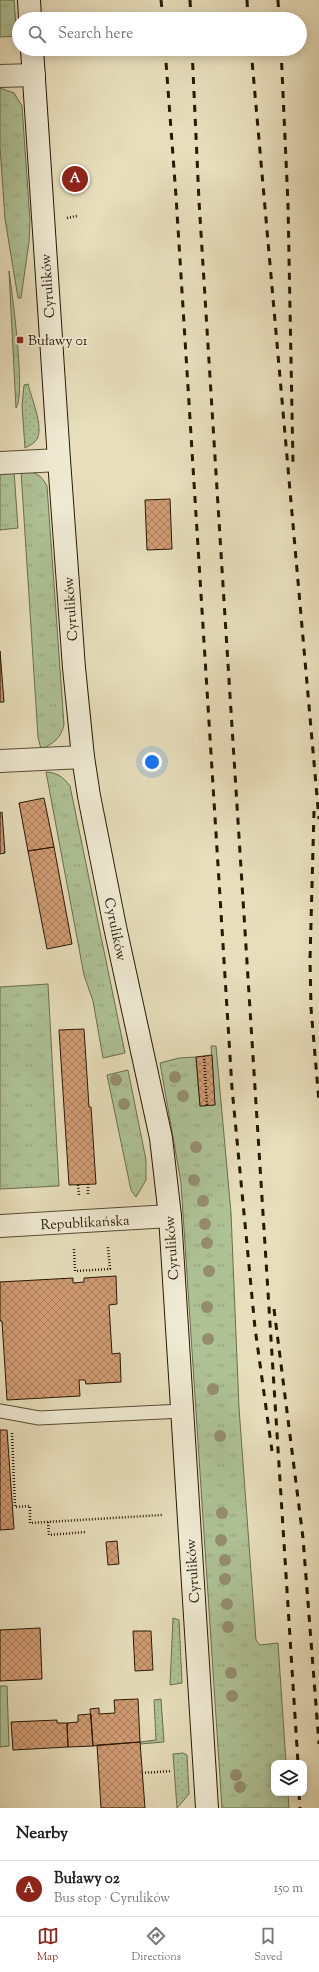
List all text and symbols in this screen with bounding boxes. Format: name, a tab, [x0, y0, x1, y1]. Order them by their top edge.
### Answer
search box	[12, 12, 307, 56]
icon: search	[26, 23, 48, 45]
text: Search here	[58, 24, 133, 45]
pin: A	[62, 164, 88, 194]
street label: Cyrulików	[37, 253, 61, 319]
place label: Buławy 01	[28, 332, 88, 352]
marker: Buławy 01	[15, 335, 25, 345]
street label: Cyrulików	[60, 576, 84, 642]
your location	[142, 752, 162, 772]
street label: Cyrulików	[98, 896, 131, 963]
street label: Republikańska	[40, 1212, 131, 1236]
street label: Cyrulików	[161, 1215, 185, 1281]
street label: Cyrulików	[182, 1538, 206, 1604]
map controls	[271, 1760, 307, 1796]
button: layers	[271, 1760, 307, 1796]
text: Nearby	[16, 1822, 68, 1846]
text: Buławy 02	[54, 1869, 120, 1890]
text: A	[24, 1880, 34, 1898]
text: 150 m	[274, 1880, 303, 1898]
text: Bus stop · Cyrulików	[54, 1890, 170, 1908]
tab: Map	[37, 1925, 59, 1965]
tab: Directions	[132, 1925, 181, 1965]
tab: Saved	[254, 1925, 282, 1965]

